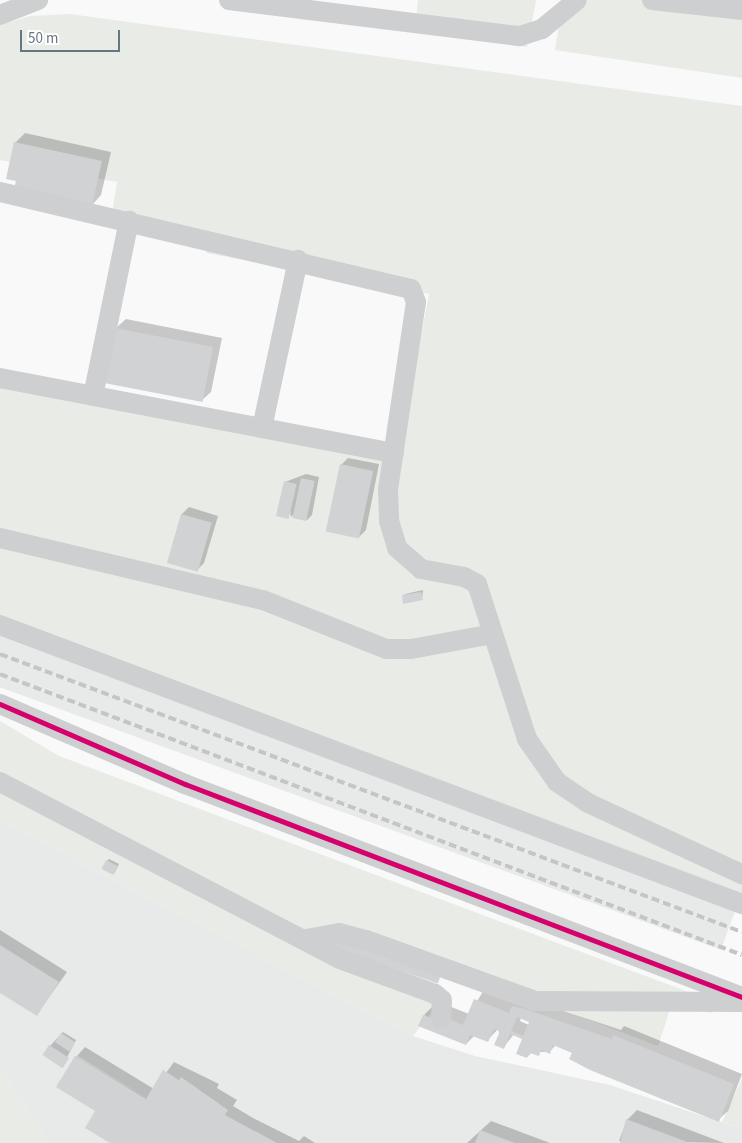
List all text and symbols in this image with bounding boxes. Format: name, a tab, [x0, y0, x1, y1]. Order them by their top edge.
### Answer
scale bar	[22, 20, 122, 52]
text: 50 m	[28, 28, 58, 49]

